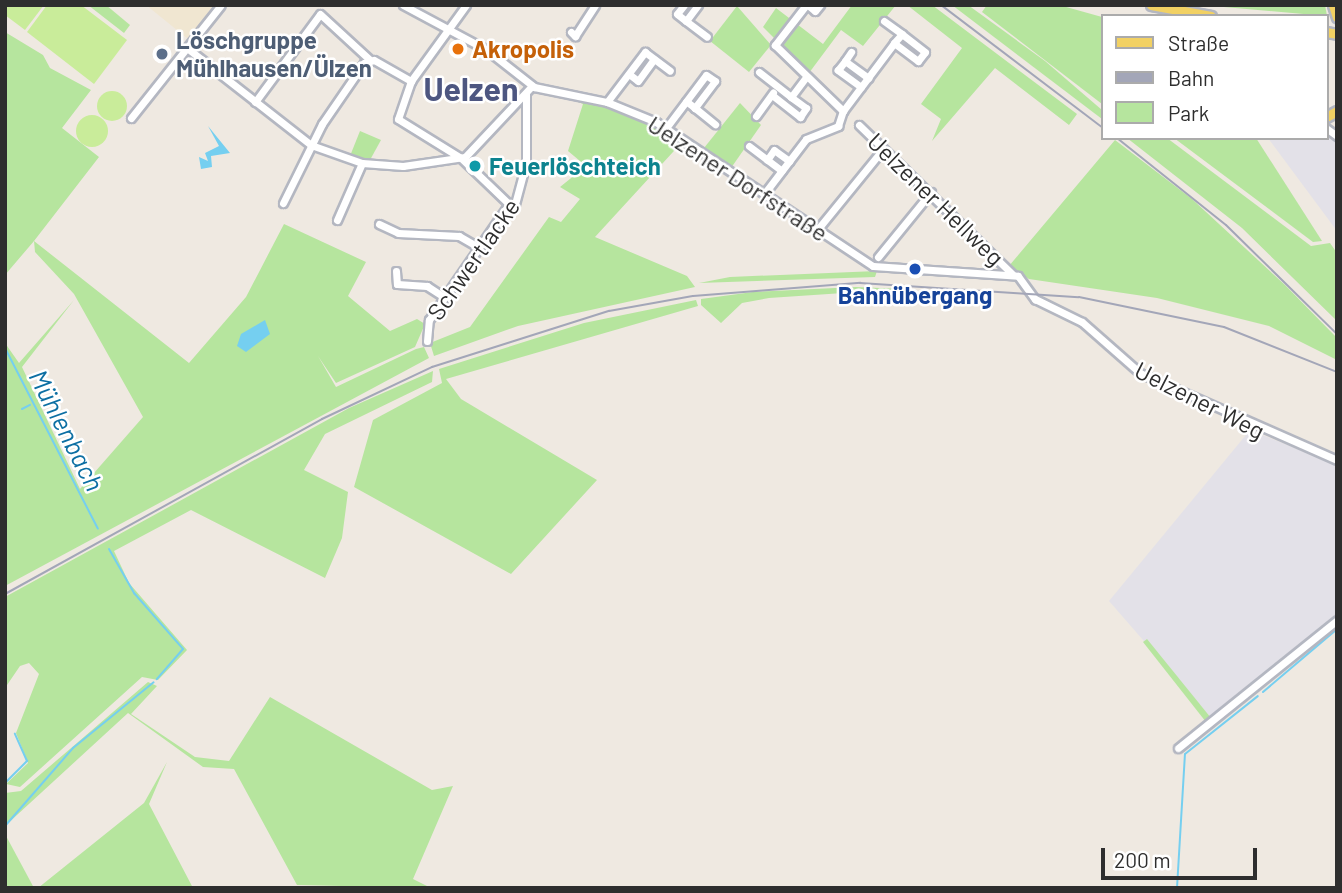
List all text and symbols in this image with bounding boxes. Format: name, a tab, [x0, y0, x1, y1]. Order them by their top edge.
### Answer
legend	[1100, 14, 1328, 140]
place label: Löschgruppe Mühlhausen/Ülzen	[176, 26, 372, 82]
text: Straße	[1168, 30, 1229, 55]
place label: Akropolis	[472, 35, 574, 63]
marker: Akropolis	[450, 41, 466, 57]
marker: Löschgruppe Mühlhausen/Ülzen	[154, 46, 170, 62]
text: Bahn	[1168, 65, 1214, 90]
district label: Uelzen	[423, 69, 519, 107]
text: Park	[1168, 100, 1209, 125]
street label: Uelzener Dorfstraße	[643, 109, 833, 247]
street label: Uelzener Hellweg	[862, 127, 1010, 271]
place label: Feuerlöschteich	[489, 152, 661, 180]
marker: Feuerlöschteich	[467, 158, 483, 174]
street label: Schwertlacke	[421, 193, 525, 325]
marker: Bahnübergang	[907, 261, 923, 277]
place label: Bahnübergang	[838, 281, 992, 309]
street label: Uelzener Weg	[1130, 355, 1270, 445]
water label: Mühlenbach	[23, 364, 111, 496]
scale bar	[1104, 834, 1260, 878]
text: 200 m	[1114, 847, 1171, 872]

